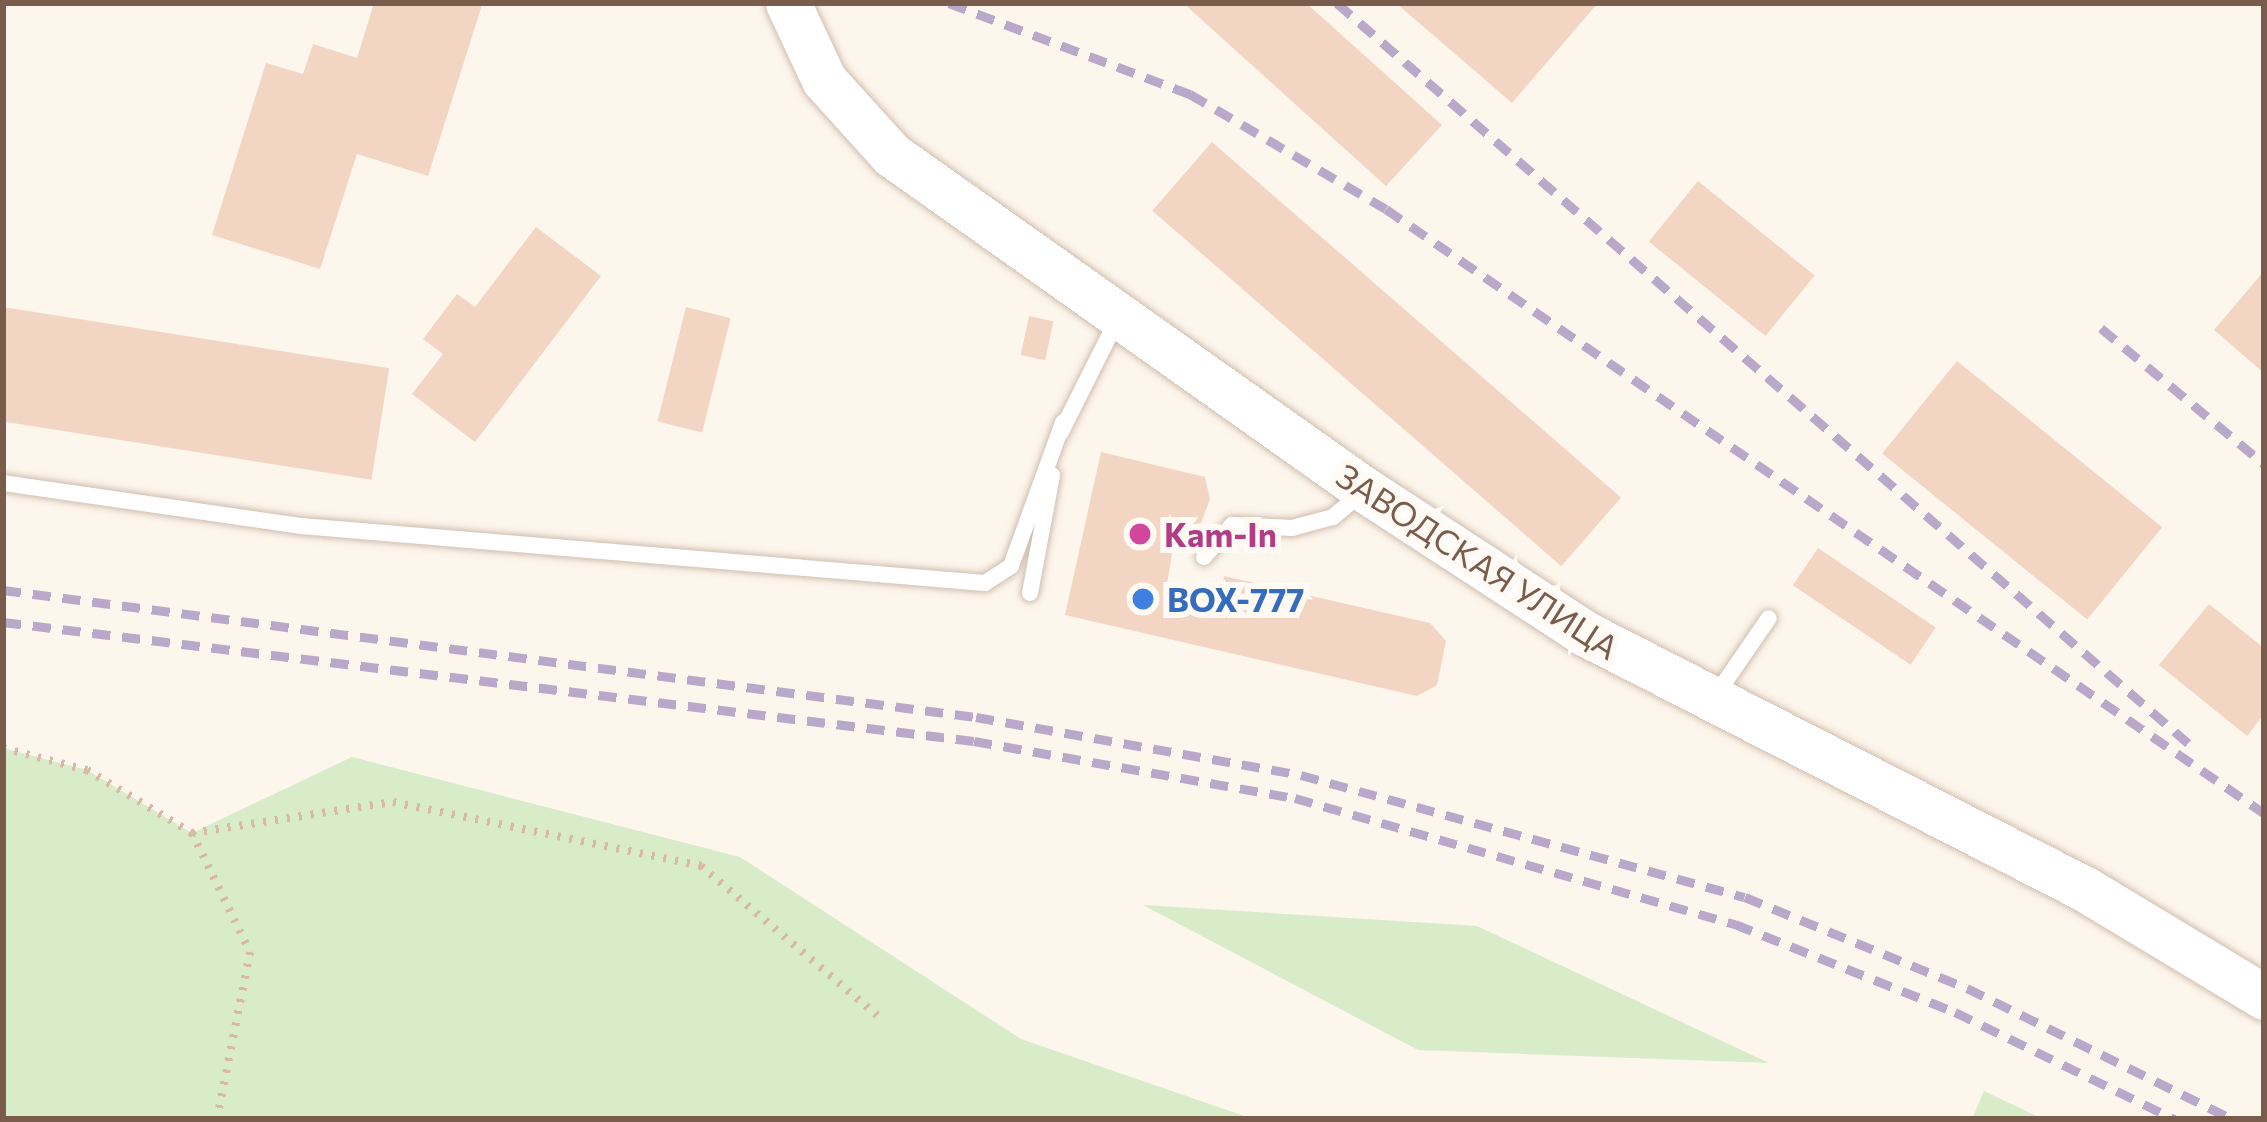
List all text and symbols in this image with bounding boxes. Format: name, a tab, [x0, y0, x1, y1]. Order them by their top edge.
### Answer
street label: ЗАВОДСКАЯ УЛИЦА	[1330, 455, 1626, 667]
place label: Kam-In	[1164, 514, 1277, 554]
marker: Kam-In	[1127, 521, 1153, 547]
place label: ВОХ-777	[1167, 579, 1304, 619]
marker: ВОХ-777	[1130, 586, 1156, 612]

